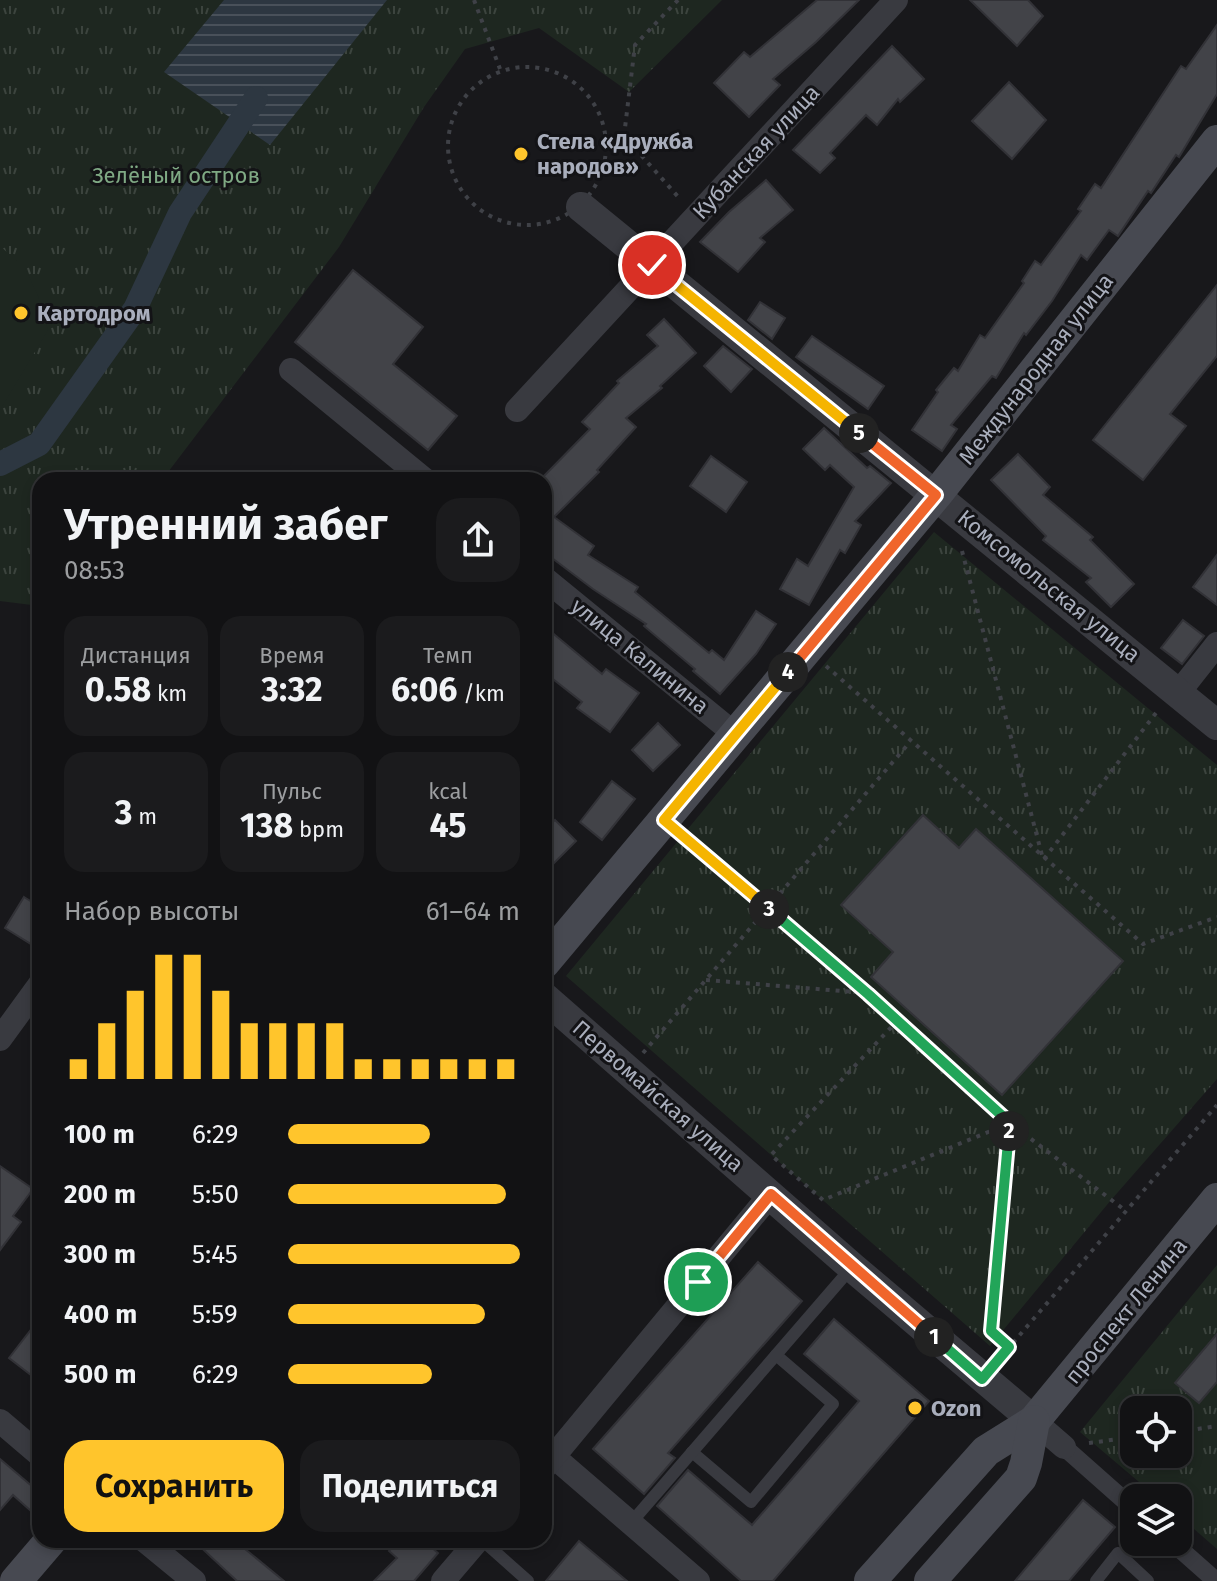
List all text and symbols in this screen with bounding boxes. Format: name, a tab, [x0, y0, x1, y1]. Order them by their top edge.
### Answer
street label: Кубанская улица	[687, 79, 825, 225]
place label: Стела «Дружба народов»	[537, 128, 693, 180]
marker: Стела «Дружба народов»	[512, 145, 530, 163]
park label: Зелёный остров	[92, 162, 260, 189]
pin	[618, 231, 686, 299]
icon: check	[630, 243, 674, 287]
street label: Международная улица	[953, 268, 1119, 470]
place label: Картодром	[37, 300, 151, 327]
marker: Картодром	[12, 304, 30, 322]
pin: 5	[839, 413, 879, 453]
text: 5	[853, 419, 865, 446]
text: Утренний забег	[64, 498, 388, 551]
button: share	[436, 498, 520, 582]
street label: Комсомольская улица	[952, 504, 1146, 668]
text: 08:53	[64, 555, 125, 586]
street label: улица Калинина	[566, 592, 714, 720]
text: Дистанция	[81, 642, 191, 669]
text: Время	[259, 642, 325, 669]
text: Темп	[423, 642, 473, 669]
pin: 4	[768, 652, 808, 692]
text: 4	[782, 658, 794, 685]
text: 0.58	[85, 669, 151, 710]
text: 3:32	[261, 669, 323, 710]
text: 6:06	[391, 669, 458, 710]
text: km	[151, 680, 187, 707]
text: /km	[458, 680, 505, 707]
text: Пульс	[262, 778, 322, 805]
text: kcal	[428, 778, 468, 805]
text: 3	[115, 792, 133, 833]
text: m	[133, 803, 157, 830]
text: 138	[240, 805, 293, 846]
text: 45	[429, 805, 467, 846]
text: bpm	[293, 816, 344, 843]
pin: 3	[749, 889, 789, 929]
text: 3	[763, 895, 775, 922]
text: Набор высоты	[64, 896, 239, 927]
text: 61–64 m	[426, 896, 520, 927]
street label: Первомайская улица	[567, 1014, 749, 1178]
pin: 2	[989, 1111, 1029, 1151]
text: 2	[1003, 1117, 1015, 1144]
text: 100 m	[64, 1119, 135, 1150]
text: 6:29	[192, 1119, 238, 1150]
text: 200 m	[64, 1179, 136, 1210]
text: 5:50	[192, 1179, 239, 1210]
street label: проспект Ленина	[1059, 1233, 1193, 1389]
text: 300 m	[64, 1239, 136, 1270]
text: 5:45	[192, 1239, 238, 1270]
pin	[664, 1248, 732, 1316]
icon: arrive	[676, 1260, 720, 1304]
text: 400 m	[64, 1299, 137, 1330]
text: 5:59	[192, 1299, 238, 1330]
pin: 1	[914, 1317, 954, 1357]
text: 1	[929, 1323, 939, 1350]
text: 500 m	[64, 1359, 137, 1390]
text: 6:29	[192, 1359, 238, 1390]
place label: Ozon	[931, 1395, 981, 1422]
map controls	[1120, 1396, 1192, 1556]
button: locate	[1120, 1396, 1192, 1468]
marker: Ozon	[906, 1399, 924, 1417]
button: Сохранить	[64, 1440, 284, 1532]
button: Поделиться	[300, 1440, 520, 1532]
button: layers	[1120, 1484, 1192, 1556]

